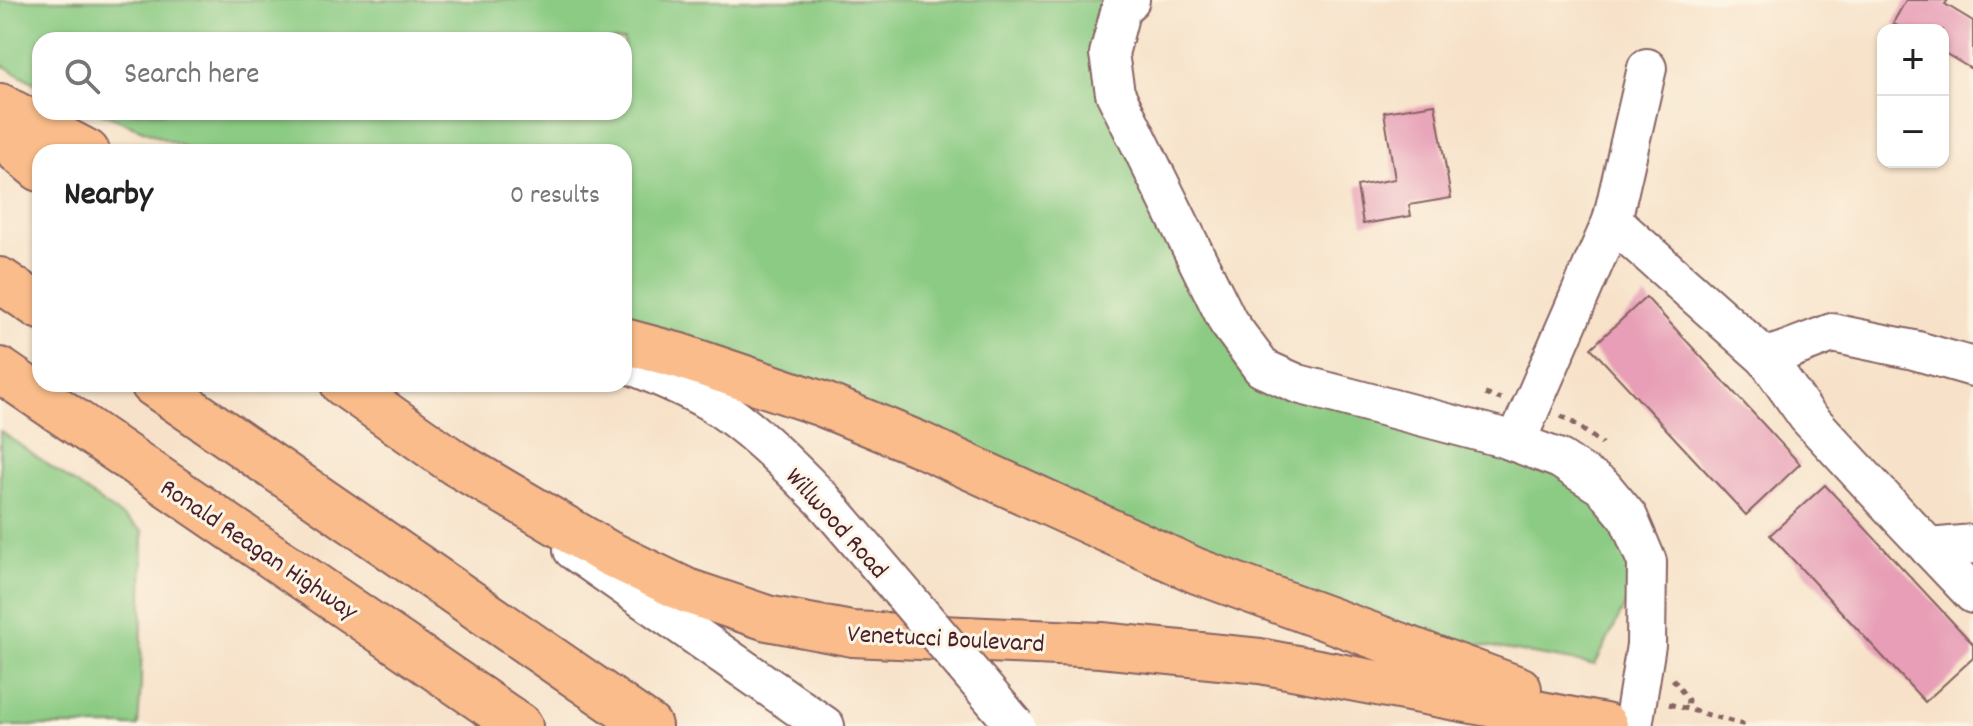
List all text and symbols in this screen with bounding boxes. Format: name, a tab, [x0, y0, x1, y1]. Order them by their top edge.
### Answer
map controls	[1877, 24, 1949, 168]
button: +	[1877, 24, 1949, 96]
search box	[32, 32, 632, 120]
icon: search	[60, 54, 104, 98]
text: Search here	[124, 55, 260, 98]
button: −	[1877, 96, 1949, 168]
text: Nearby	[64, 172, 153, 221]
text: 0 results	[510, 178, 600, 215]
street label: Willwood Road	[775, 460, 896, 588]
street label: Ronald Reagan Highway	[152, 471, 365, 631]
street label: Venetucci Boulevard	[846, 617, 1045, 664]

